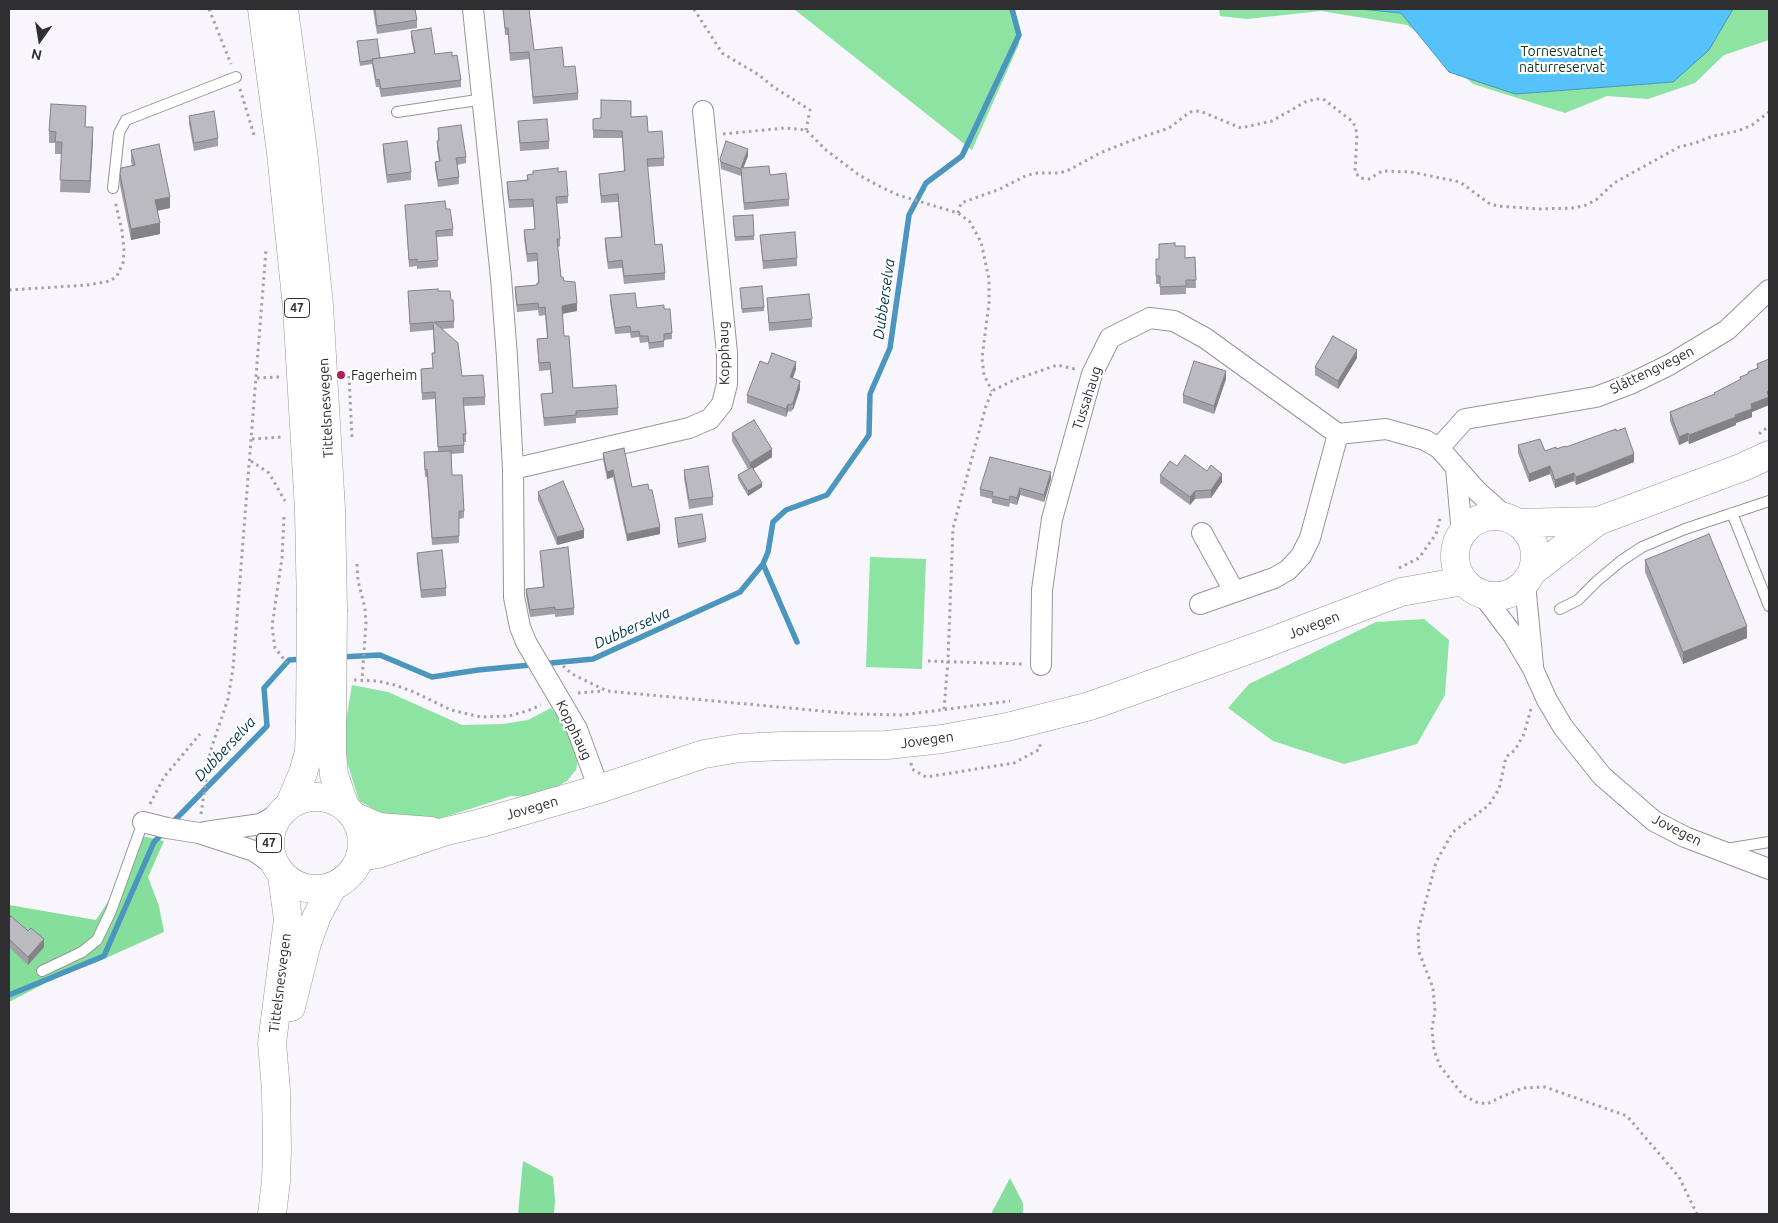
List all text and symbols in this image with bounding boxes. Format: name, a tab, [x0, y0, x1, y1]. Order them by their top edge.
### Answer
north arrow	[15, 15, 65, 65]
park label: Tornesvatnet naturreservat	[1519, 43, 1605, 75]
text: N	[30, 46, 44, 64]
water label: Dubberselva	[869, 257, 899, 341]
road number: 47	[284, 298, 310, 318]
street label: Kopphaug	[715, 321, 733, 385]
street label: Slåttengvegen	[1607, 342, 1697, 398]
street label: Tittelsnesvegen	[315, 358, 337, 458]
street label: Tussahaug	[1069, 364, 1105, 432]
place label: Fagerheim	[351, 367, 417, 383]
marker: Fagerheim	[335, 369, 347, 381]
water label: Dubberselva	[591, 603, 673, 653]
street label: Jovegen	[1286, 608, 1342, 642]
street label: Kopphaug	[552, 697, 596, 763]
water label: Dubberselva	[191, 713, 259, 785]
street label: Jovegen	[899, 728, 955, 752]
street label: Jovegen	[504, 793, 560, 823]
street label: Jovegen	[1649, 810, 1705, 850]
road number: 47	[256, 834, 282, 852]
street label: Tittelsnesvegen	[266, 932, 294, 1034]

